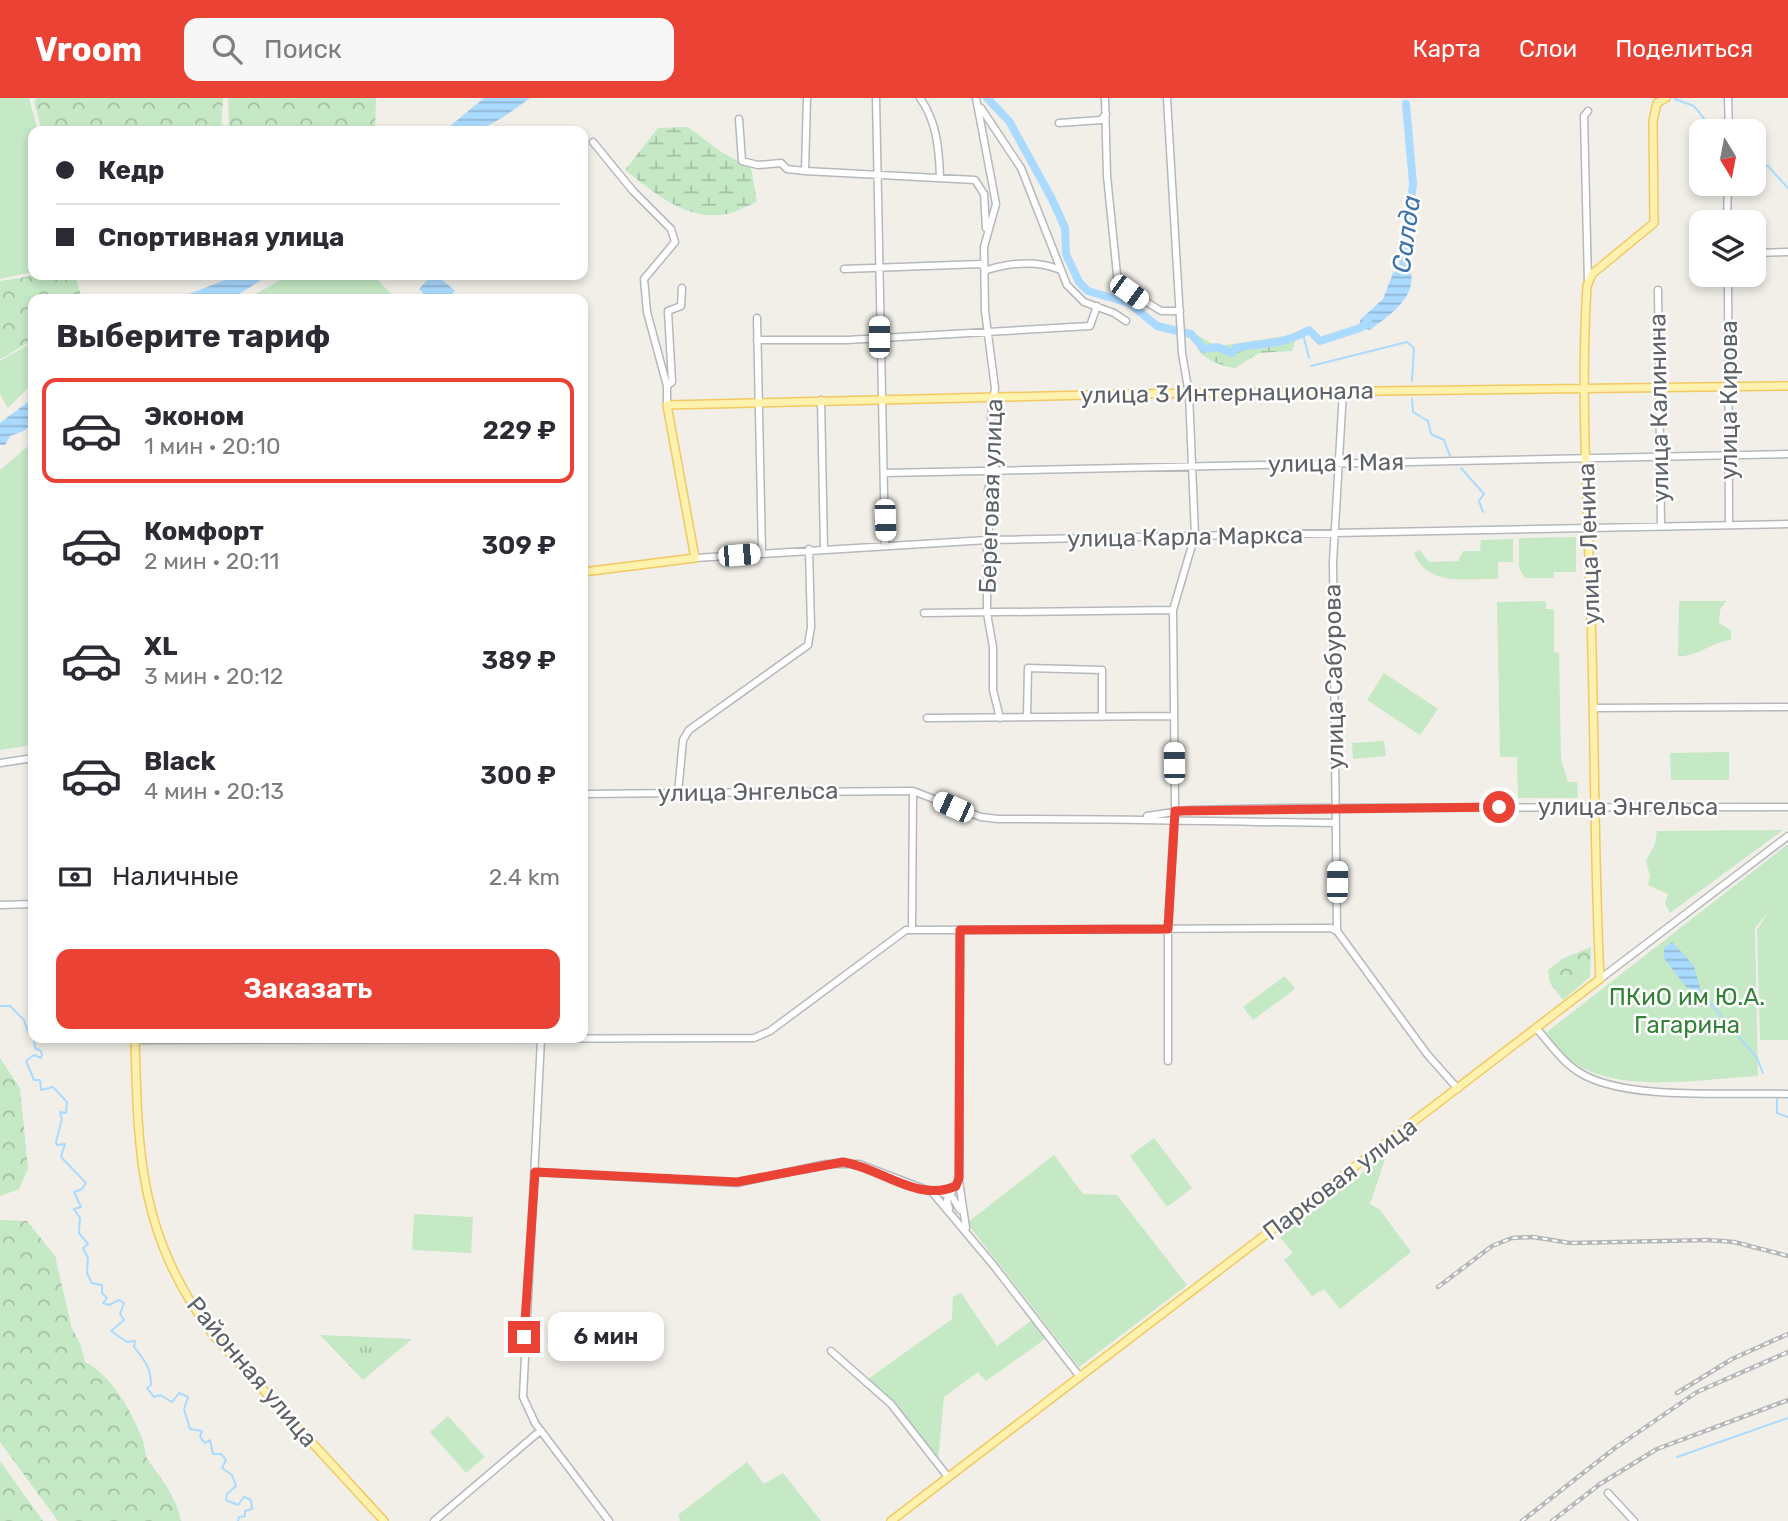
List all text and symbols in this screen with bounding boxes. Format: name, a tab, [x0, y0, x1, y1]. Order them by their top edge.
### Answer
search box	[184, 18, 674, 81]
text: Vroom	[35, 30, 142, 69]
icon: search	[208, 30, 246, 68]
text: Поиск	[264, 34, 342, 65]
text: Карта	[1412, 35, 1481, 63]
text: Слои	[1519, 35, 1577, 63]
text: Поделиться	[1615, 35, 1753, 63]
north arrow	[1689, 119, 1766, 196]
map controls	[1689, 119, 1766, 287]
text: Кедр	[98, 155, 164, 186]
water label: Салда	[1386, 193, 1427, 275]
button: layers	[1689, 210, 1766, 287]
text: Спортивная улица	[98, 222, 344, 253]
car	[1106, 271, 1153, 313]
street label: улица Калинина	[1643, 313, 1675, 503]
car	[869, 316, 890, 358]
text: Выберите тариф	[56, 317, 330, 355]
street label: улица Кирова	[1715, 320, 1743, 480]
street label: улица 3 Интернационала	[1080, 376, 1374, 410]
street label: Береговая улица	[974, 398, 1008, 594]
icon: car	[60, 399, 123, 462]
text: Эконом	[144, 401, 244, 432]
text: 229 ₽	[483, 415, 556, 446]
text: 1 мин · 20:10	[144, 432, 280, 460]
street label: улица 1 Мая	[1268, 448, 1404, 478]
street label: улица Ленина	[1572, 462, 1606, 626]
car	[874, 499, 897, 541]
icon: car	[60, 514, 123, 577]
text: Комфорт	[144, 516, 264, 547]
street label: улица Карла Маркса	[1067, 521, 1303, 553]
text: 309 ₽	[481, 530, 556, 561]
car	[718, 543, 761, 567]
text: 2 мин · 20:11	[144, 547, 279, 575]
street label: улица Сабурова	[1318, 584, 1350, 770]
icon: car	[60, 629, 123, 692]
text: XL	[144, 631, 177, 662]
text: 389 ₽	[481, 645, 556, 676]
text: 3 мин · 20:12	[144, 662, 283, 690]
car	[1164, 742, 1185, 784]
icon: car	[60, 744, 123, 807]
text: Black	[144, 746, 216, 777]
text: 300 ₽	[480, 760, 556, 791]
street label: улица Энгельса	[657, 776, 839, 808]
text: 4 мин · 20:13	[144, 777, 284, 805]
car	[930, 789, 977, 825]
route start	[1483, 791, 1515, 823]
street label: улица Энгельса	[1538, 793, 1718, 821]
icon: cash	[56, 858, 94, 896]
text: Наличные	[112, 861, 239, 892]
car	[1327, 861, 1348, 903]
text: 2.4 km	[489, 863, 560, 891]
button: Заказать	[56, 949, 560, 1029]
park label: ПКиО им Ю.А. Гагарина	[1609, 983, 1765, 1039]
street label: Парковая улица	[1258, 1112, 1422, 1246]
street label: Районная улица	[181, 1291, 323, 1453]
callout: 6 мин	[548, 1312, 664, 1362]
route end	[508, 1321, 540, 1353]
text: 6 мин	[573, 1322, 639, 1350]

